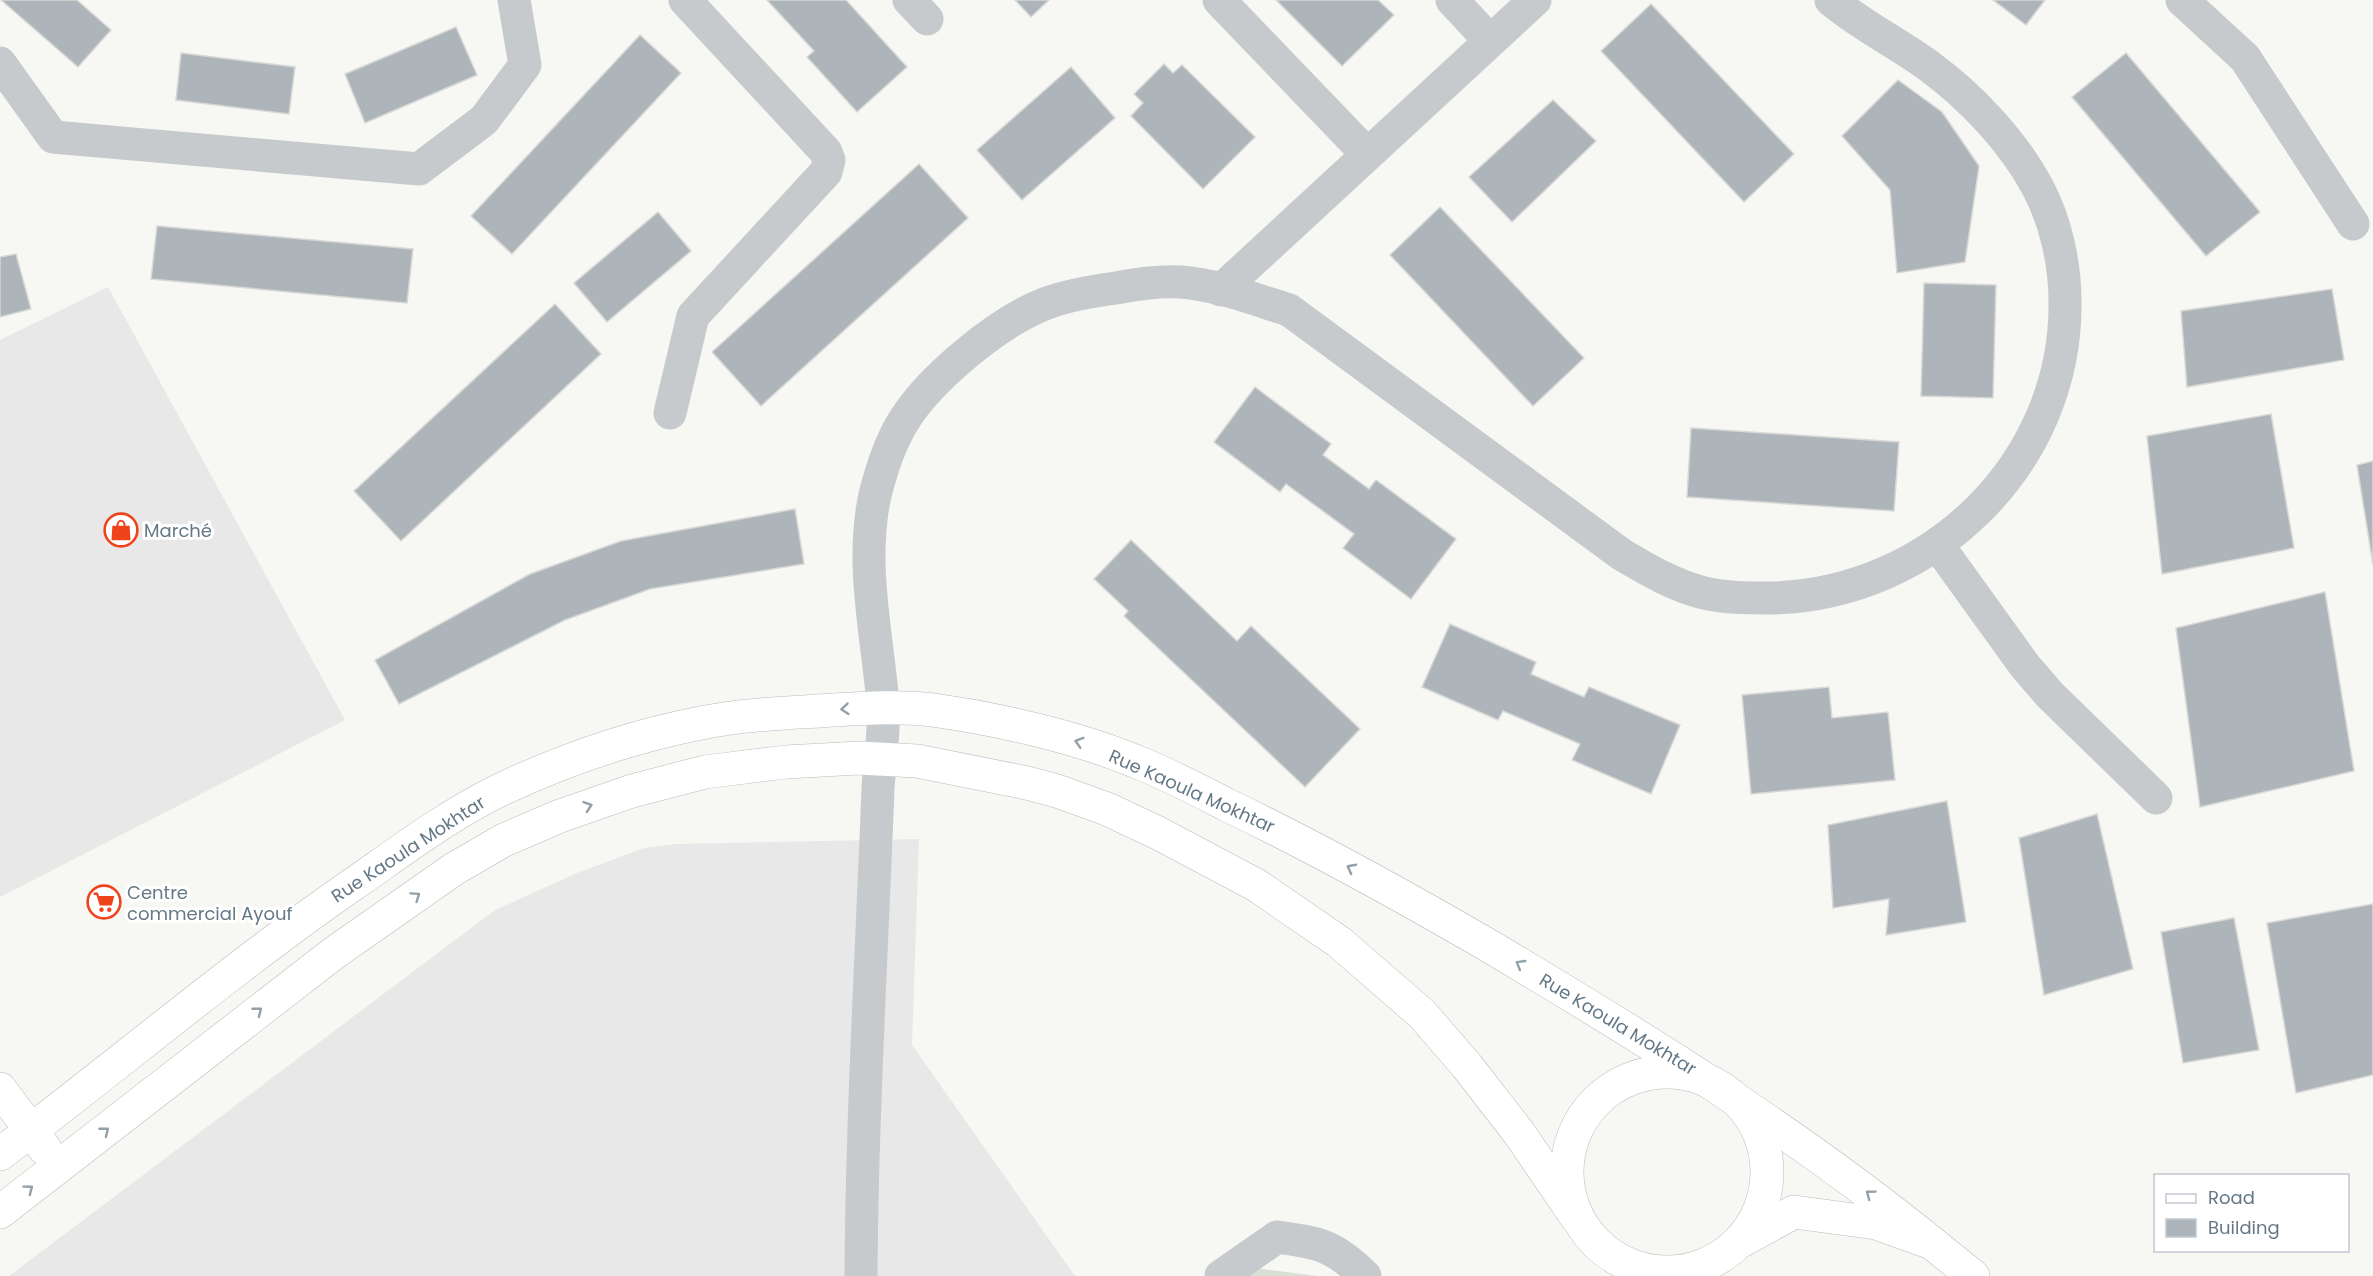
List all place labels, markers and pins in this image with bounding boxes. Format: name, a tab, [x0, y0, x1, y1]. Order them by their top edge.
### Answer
shop icon: Marché	[103, 512, 139, 548]
place label: Marché	[144, 518, 212, 543]
place label: Centre commercial Ayouf	[127, 880, 292, 926]
supermarket icon: Centre commercial Ayouf	[86, 884, 122, 920]

